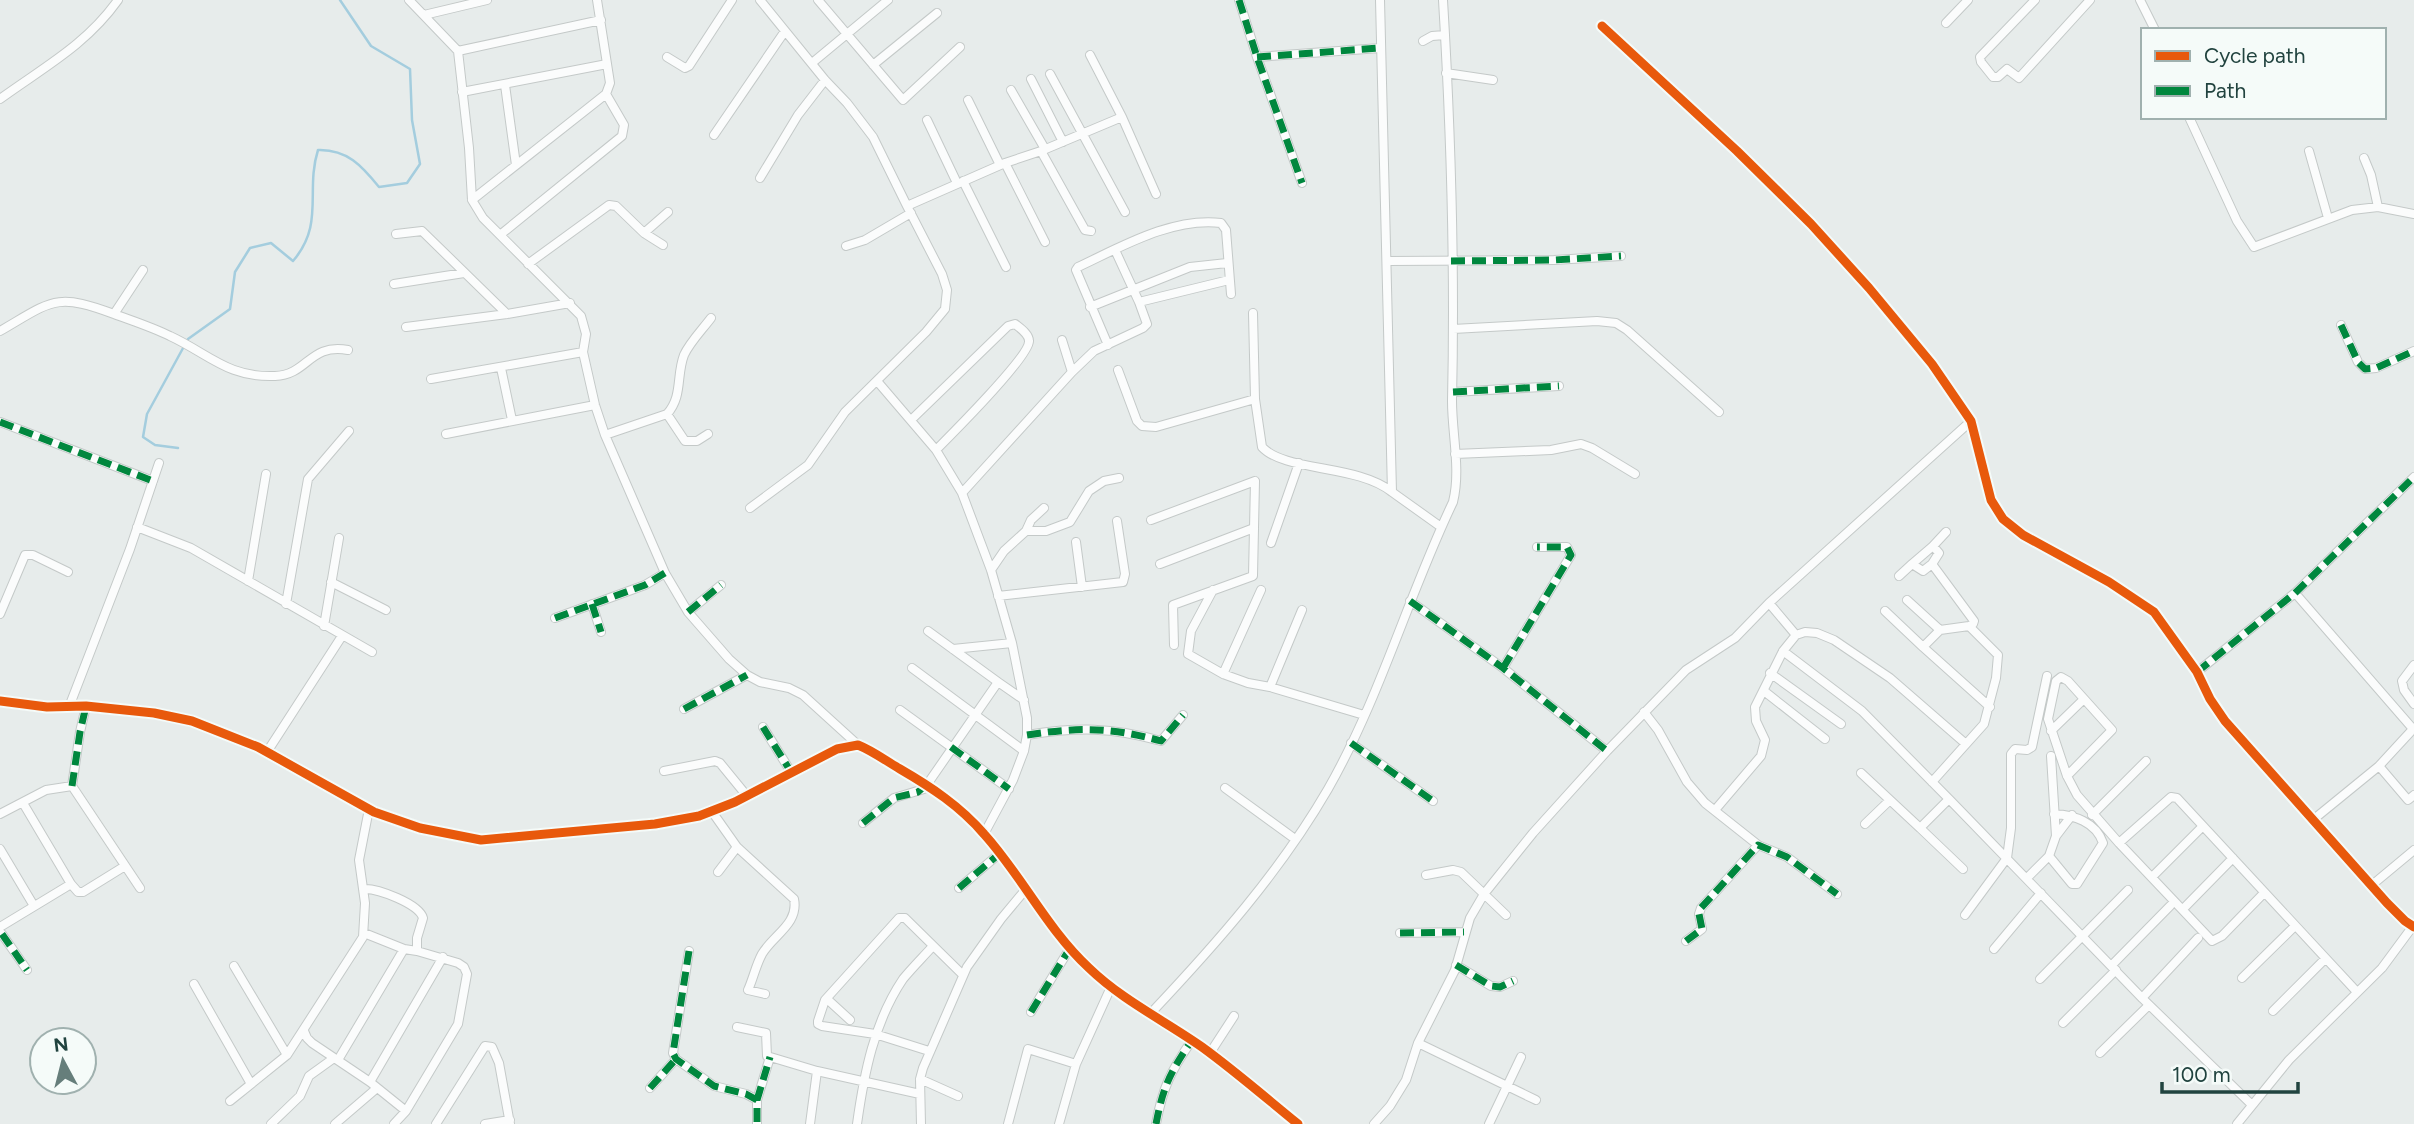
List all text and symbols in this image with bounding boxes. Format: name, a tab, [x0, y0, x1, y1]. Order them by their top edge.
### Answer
legend	[2141, 28, 2386, 119]
text: Cycle path	[2204, 43, 2305, 68]
text: Path	[2204, 78, 2246, 103]
north arrow	[28, 1026, 98, 1096]
text: N	[52, 1032, 70, 1057]
scale bar	[2162, 1050, 2298, 1094]
text: 100 m	[2172, 1062, 2231, 1087]

